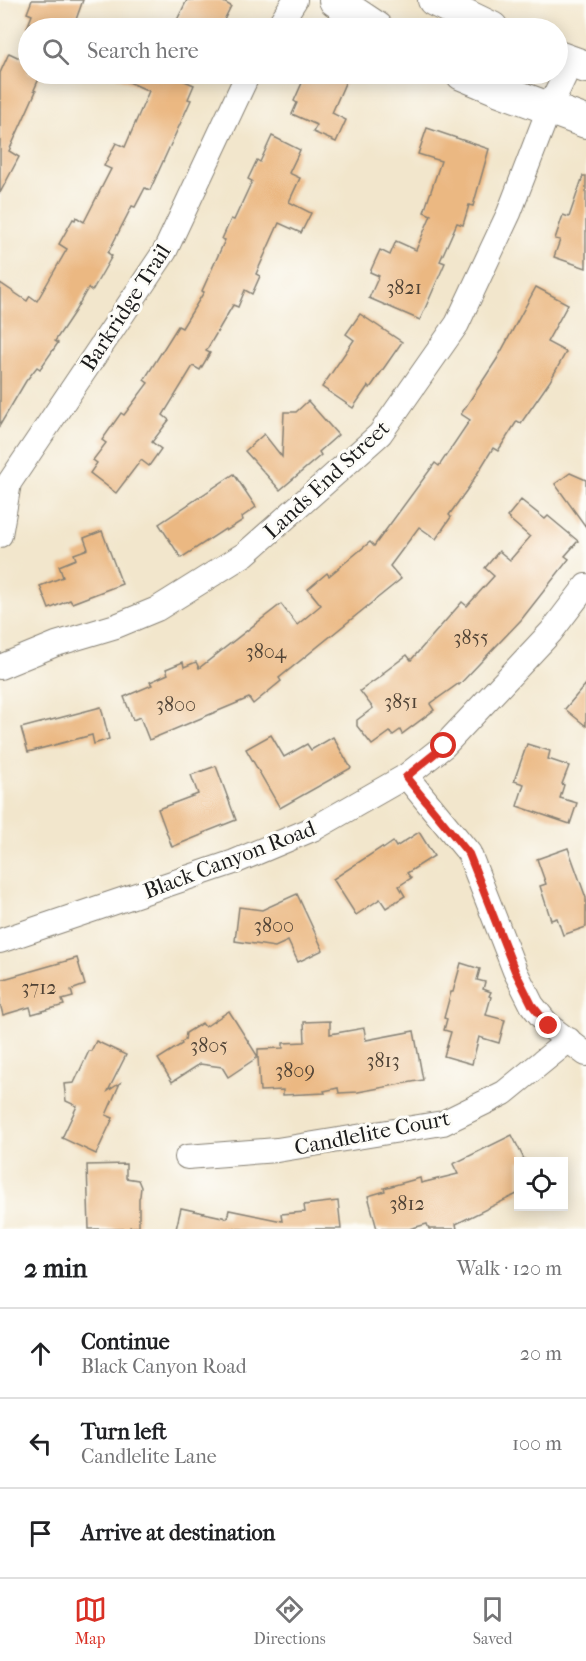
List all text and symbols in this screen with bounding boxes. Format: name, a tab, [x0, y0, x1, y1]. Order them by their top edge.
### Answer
search box	[18, 18, 568, 84]
icon: search	[39, 35, 72, 68]
text: Search here	[87, 38, 199, 64]
street label: Barkridge Trail	[75, 239, 176, 376]
house number: 3821	[386, 276, 422, 299]
street label: Lands End Street	[259, 415, 395, 544]
house number: 3855	[453, 626, 489, 649]
house number: 3804	[246, 640, 288, 663]
house number: 3851	[384, 690, 418, 713]
house number: 3800	[156, 693, 196, 716]
route start	[430, 732, 456, 758]
street label: Black Canyon Road	[140, 815, 320, 905]
house number: 3800	[254, 914, 294, 937]
house number: 3712	[21, 976, 57, 999]
route end	[535, 1012, 561, 1038]
house number: 3805	[190, 1034, 228, 1057]
house number: 3813	[366, 1049, 400, 1072]
house number: 3809	[275, 1059, 315, 1082]
street label: Candlelite Court	[292, 1105, 452, 1161]
map controls	[514, 1157, 568, 1211]
button: locate	[514, 1157, 568, 1211]
house number: 3812	[389, 1192, 425, 1215]
text: 2 min	[24, 1253, 87, 1284]
text: Walk · 120 m	[457, 1257, 562, 1280]
text: Continue	[81, 1329, 170, 1355]
icon: ahead	[24, 1337, 57, 1370]
text: 20 m	[520, 1342, 562, 1365]
text: Black Canyon Road	[81, 1355, 247, 1378]
text: Turn left	[81, 1419, 167, 1445]
icon: left	[24, 1427, 57, 1460]
text: 100 m	[512, 1432, 562, 1455]
text: Candlelite Lane	[81, 1445, 217, 1468]
icon: arrive	[24, 1517, 57, 1550]
text: Arrive at destination	[81, 1520, 275, 1546]
tab: Map	[74, 1593, 107, 1648]
tab: Directions	[254, 1593, 326, 1648]
tab: Saved	[473, 1593, 512, 1648]

